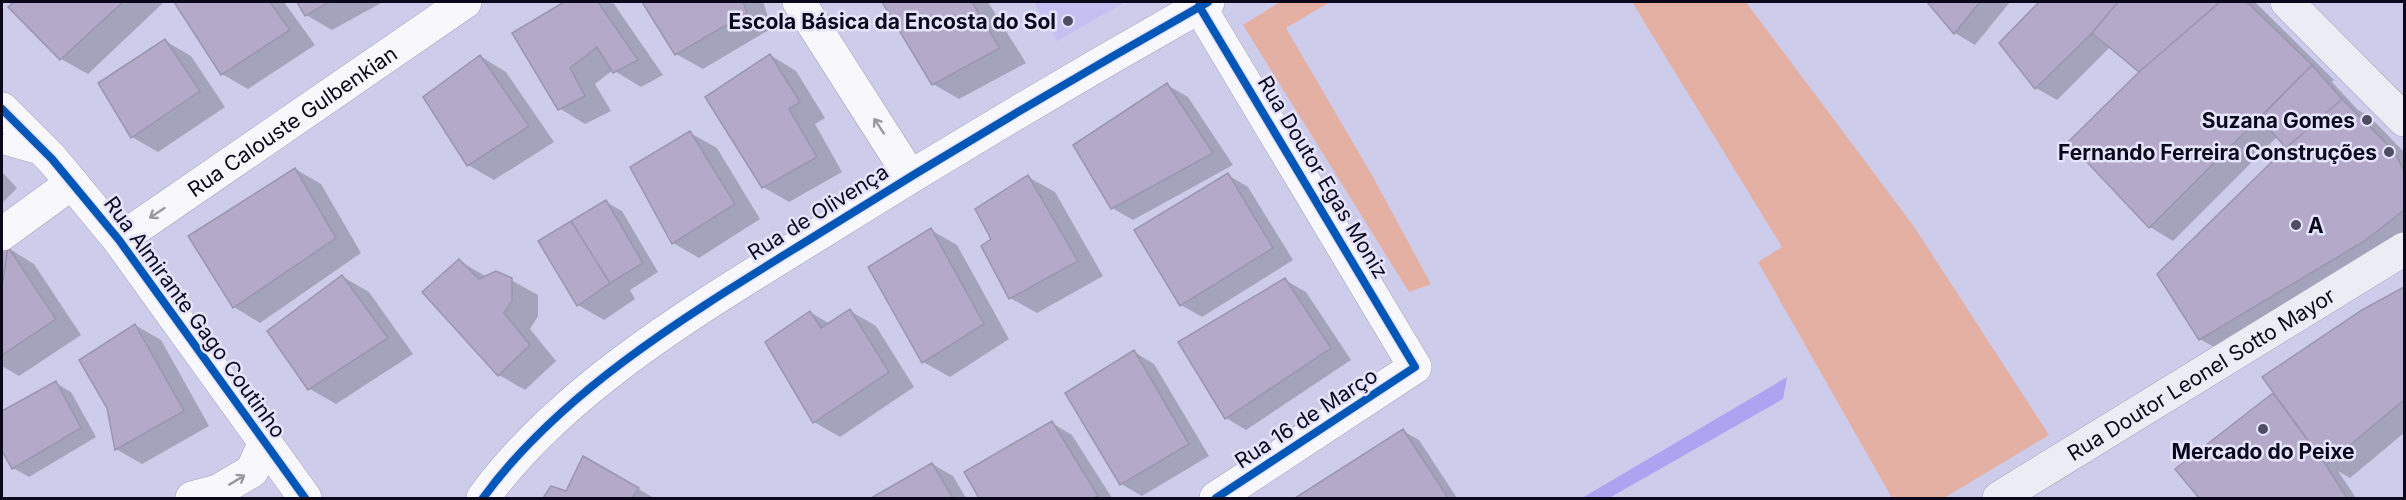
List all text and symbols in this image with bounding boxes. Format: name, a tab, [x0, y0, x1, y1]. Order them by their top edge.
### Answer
place label: Escola Básica da Encosta do Sol	[729, 9, 1056, 34]
marker: Escola Básica da Encosta do Sol	[1061, 14, 1075, 28]
street label: Rua Calouste Gulbenkian	[183, 40, 401, 202]
street label: Rua Doutor Egas Moniz	[1253, 71, 1393, 283]
place label: Suzana Gomes	[2202, 108, 2355, 133]
marker: Suzana Gomes	[2360, 113, 2374, 127]
one-way arrow	[872, 118, 885, 135]
place label: Fernando Ferreira Construções	[2058, 140, 2377, 165]
marker: Fernando Ferreira Construções	[2382, 145, 2396, 159]
street label: Rua de Olivença	[743, 159, 893, 265]
street label: Rua Almirante Gago Coutinho	[99, 191, 291, 443]
one-way arrow	[149, 207, 166, 219]
place label: A	[2308, 213, 2324, 238]
marker: A	[2289, 218, 2303, 232]
street label: Rua Doutor Leonel Sotto Mayor	[2063, 282, 2339, 466]
street label: Rua 16 de Março	[1230, 363, 1382, 473]
marker: Mercado do Peixe	[2256, 422, 2270, 436]
place label: Mercado do Peixe	[2172, 439, 2354, 464]
one-way arrow	[228, 474, 245, 486]

